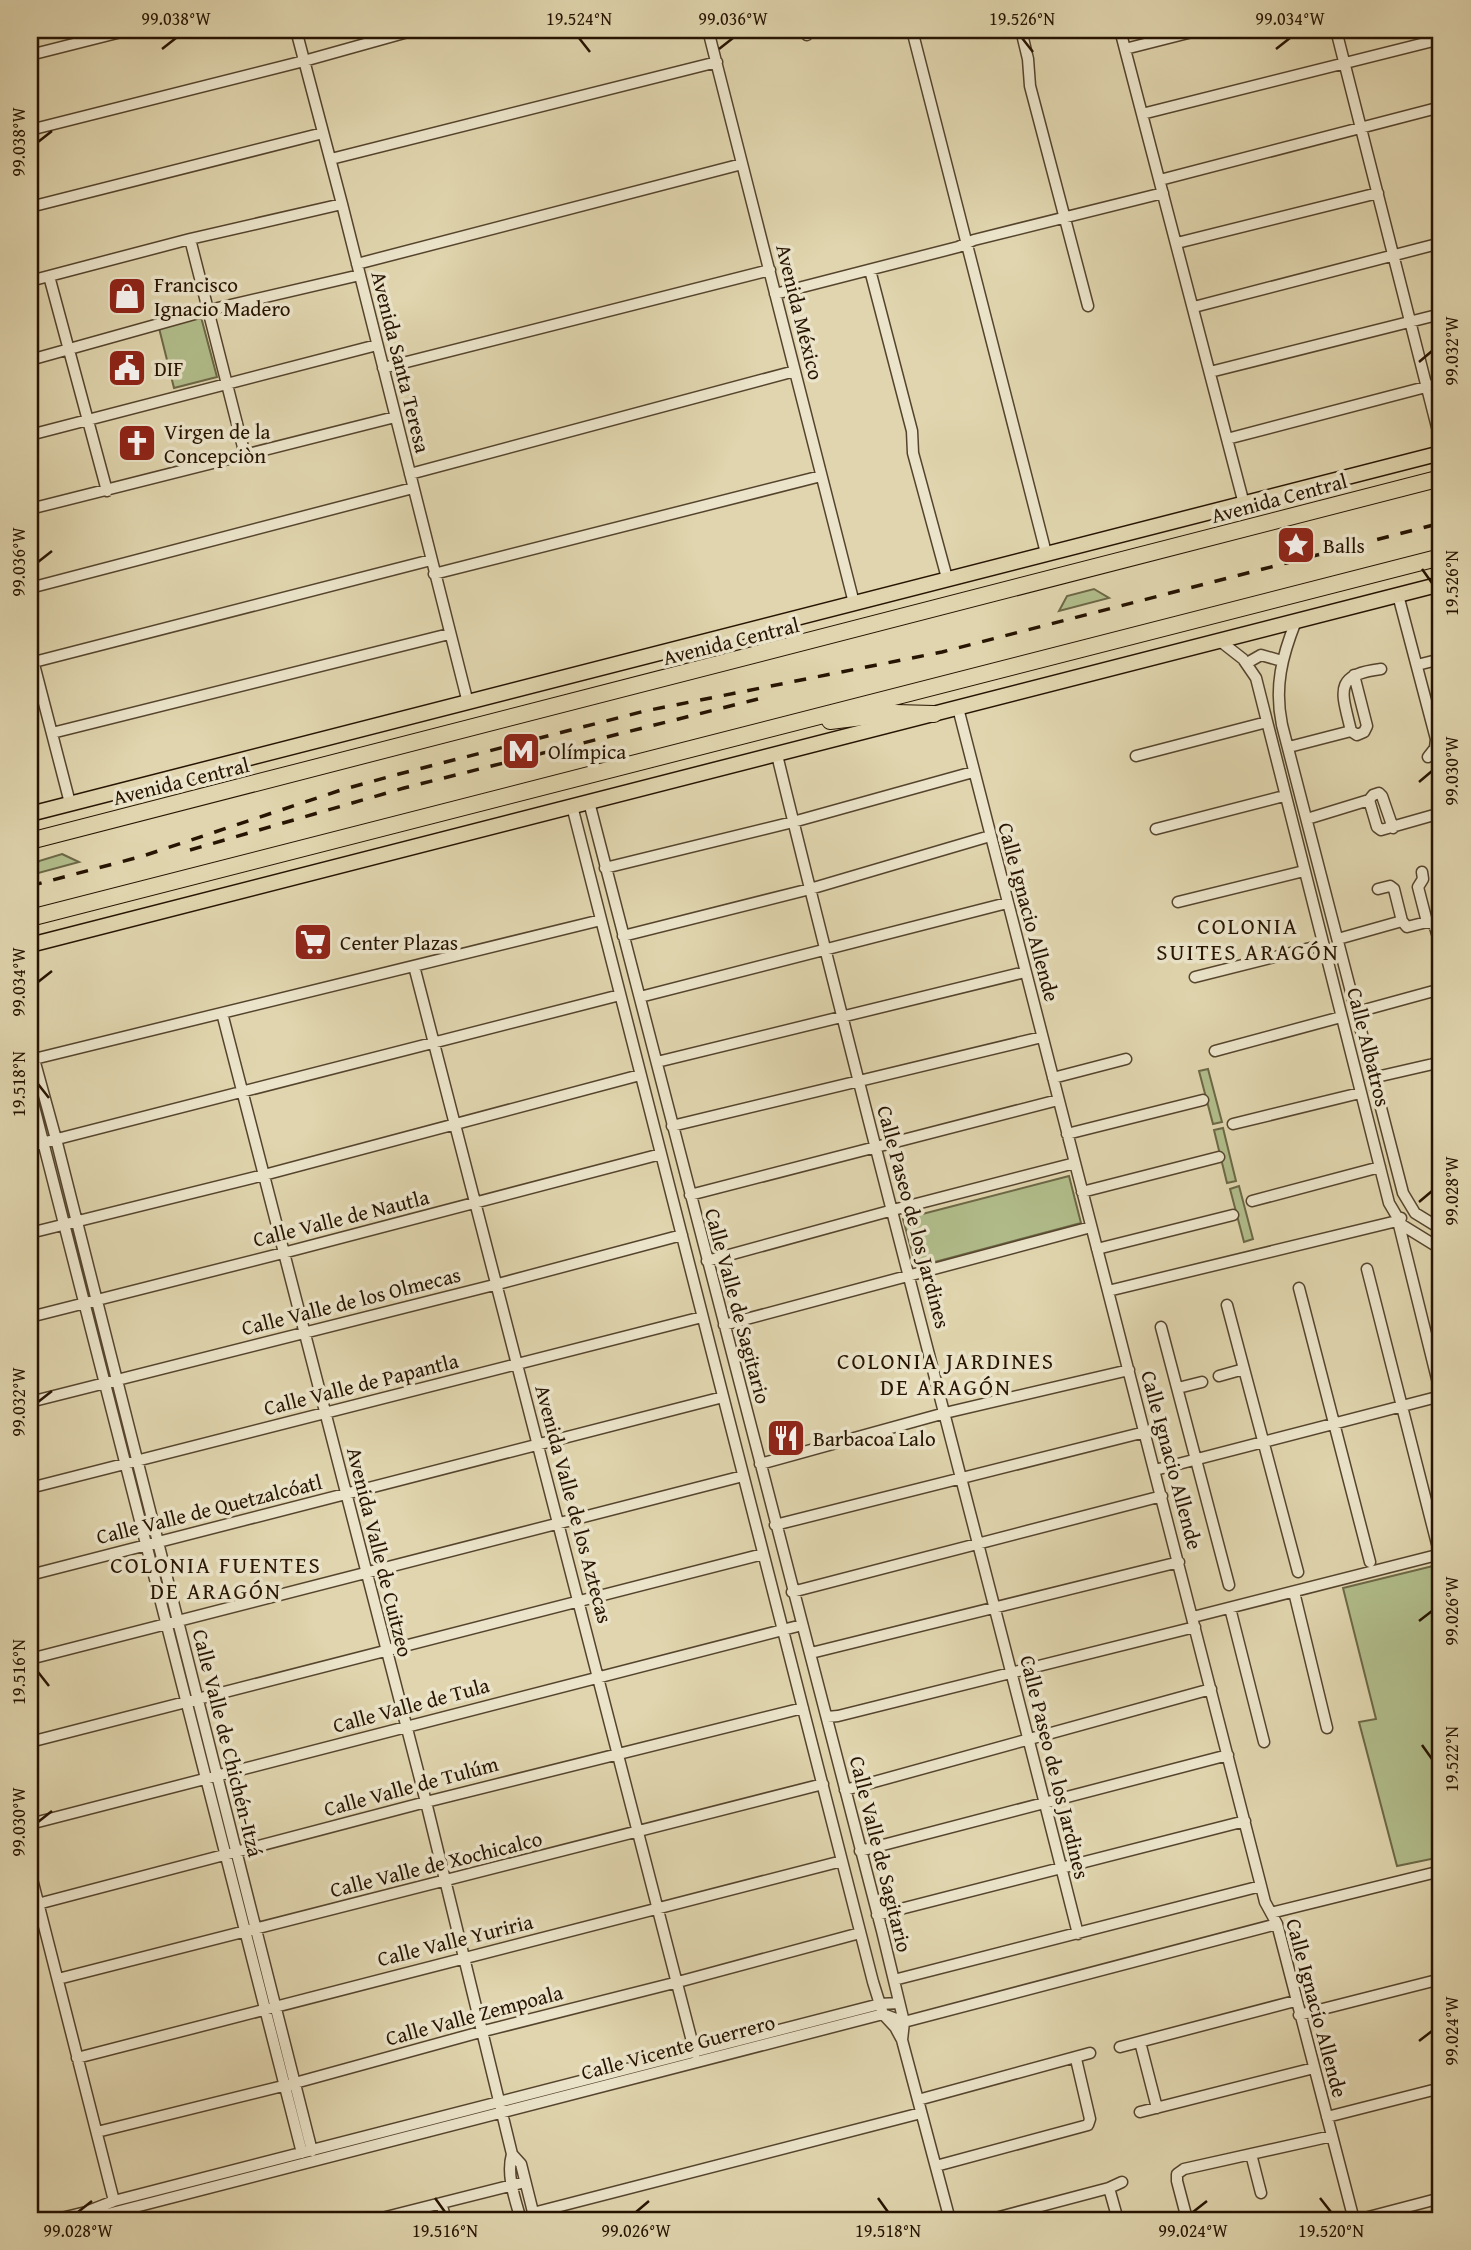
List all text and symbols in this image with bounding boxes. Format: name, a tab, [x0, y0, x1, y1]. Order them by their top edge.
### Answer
text: 99.038°W	[141, 5, 211, 32]
text: 19.524°N	[546, 5, 612, 32]
text: 99.036°W	[698, 5, 768, 32]
text: 19.526°N	[989, 5, 1055, 32]
text: 99.034°W	[1255, 5, 1325, 32]
text: 99.038°W	[5, 107, 32, 177]
street label: Avenida México	[768, 241, 832, 383]
street label: Avenida Santa Teresa	[363, 268, 439, 456]
place label: Francisco Ignacio Madero	[154, 269, 290, 324]
shop icon: Francisco Ignacio Madero	[106, 275, 148, 317]
text: 99.032°W	[1438, 316, 1465, 386]
public building icon: DIF	[106, 347, 148, 389]
place label: DIF	[154, 353, 183, 384]
place label: Virgen de la Concepciòn	[164, 416, 271, 471]
church icon: Virgen de la Concepciòn	[116, 422, 158, 464]
street label: Avenida Central	[1208, 465, 1351, 531]
place icon: Balls	[1275, 524, 1317, 566]
text: 99.036°W	[5, 527, 32, 597]
place label: Balls	[1323, 530, 1365, 561]
text: 19.526°N	[1438, 550, 1465, 616]
street label: Avenida Central	[659, 609, 803, 673]
metro station icon: Olímpica	[500, 730, 542, 772]
place label: Olímpica	[548, 736, 626, 767]
text: 99.030°W	[1438, 736, 1465, 806]
street label: Avenida Central	[109, 749, 253, 813]
street label: Calle Ignacio Allende	[990, 819, 1068, 1005]
district label: COLONIA SUITES ARAGÓN	[1156, 909, 1340, 968]
supermarket icon: Center Plazas	[292, 921, 334, 963]
place label: Center Plazas	[340, 927, 458, 958]
text: 99.034°W	[5, 947, 32, 1017]
street label: Calle Albatros	[1339, 984, 1399, 1110]
text: 19.518°N	[5, 1051, 32, 1117]
street label: Calle Paseo de los Jardines	[869, 1102, 959, 1332]
text: 99.028°W	[1438, 1156, 1465, 1226]
street label: Calle Valle de Nautla	[250, 1181, 432, 1255]
street label: Calle Valle de Sagitario	[697, 1205, 779, 1407]
street label: Calle Valle de los Olmecas	[238, 1259, 464, 1343]
district label: COLONIA JARDINES DE ARAGÓN	[837, 1344, 1055, 1403]
street label: Calle Valle de Papantla	[260, 1345, 462, 1423]
text: 99.032°W	[5, 1367, 32, 1437]
street label: Calle Ignacio Allende	[1133, 1367, 1211, 1553]
street label: Avenida Valle de los Aztecas	[527, 1381, 621, 1627]
restaurant icon: Barbacoa Lalo	[765, 1417, 807, 1459]
place label: Barbacoa Lalo	[813, 1423, 936, 1454]
street label: Avenida Valle de Cuitzeo	[339, 1444, 421, 1660]
street label: Calle Valle de Quetzalcóatl	[93, 1466, 325, 1552]
district label: COLONIA FUENTES DE ARAGÓN	[110, 1548, 322, 1607]
text: 99.026°W	[1438, 1576, 1465, 1646]
street label: Calle Valle de Chichén-Itzá	[185, 1626, 271, 1860]
text: 19.516°N	[5, 1639, 32, 1705]
street label: Calle Paseo de los Jardines	[1012, 1652, 1098, 1882]
street label: Calle Valle de Tula	[329, 1669, 493, 1741]
text: 19.522°N	[1438, 1726, 1465, 1792]
street label: Calle Valle de Tulúm	[320, 1748, 502, 1824]
street label: Calle Valle de Sagitario	[842, 1753, 920, 1955]
text: 99.030°W	[5, 1787, 32, 1857]
street label: Calle Valle de Xochicalco	[327, 1823, 545, 1905]
street label: Calle Valle Yuriria	[374, 1906, 536, 1974]
street label: Calle Ignacio Allende	[1278, 1915, 1356, 2101]
street label: Calle Valle Zempoala	[382, 1976, 566, 2054]
text: 99.024°W	[1438, 1996, 1465, 2066]
street label: Calle Vicente Guerrero	[578, 2006, 778, 2088]
text: 99.028°W	[43, 2217, 113, 2244]
text: 19.516°N	[412, 2217, 478, 2244]
text: 99.026°W	[601, 2217, 671, 2244]
text: 19.518°N	[855, 2217, 921, 2244]
text: 99.024°W	[1158, 2217, 1228, 2244]
text: 19.520°N	[1298, 2217, 1364, 2244]

